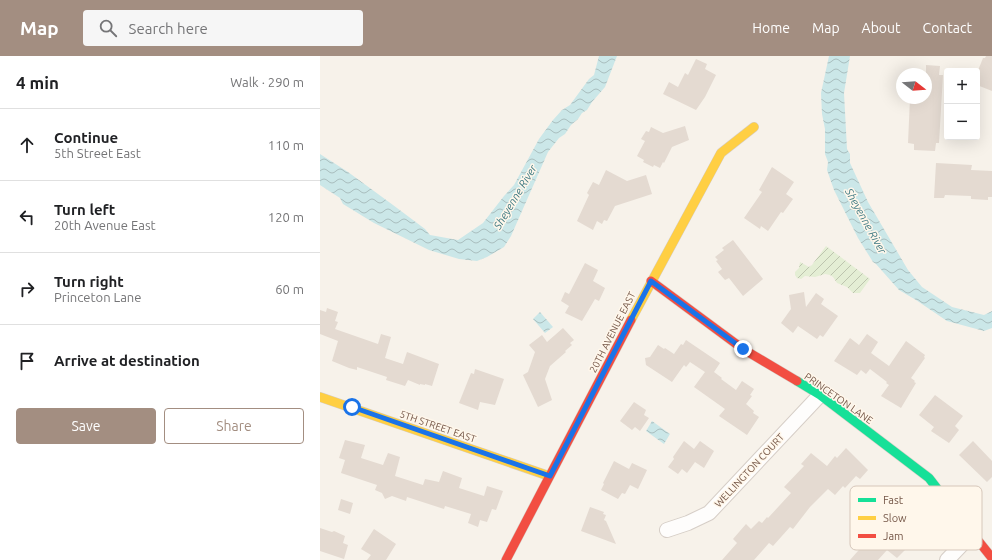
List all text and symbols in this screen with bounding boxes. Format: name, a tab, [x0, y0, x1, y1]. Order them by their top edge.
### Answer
search box	[83, 10, 363, 46]
text: Map	[20, 17, 59, 39]
icon: search	[97, 17, 119, 39]
text: Search here	[129, 20, 208, 37]
text: Home	[752, 20, 790, 36]
text: Map	[812, 20, 840, 36]
text: About	[862, 20, 901, 36]
text: Contact	[923, 20, 972, 36]
north arrow	[896, 68, 932, 104]
map controls	[944, 68, 980, 140]
button: +	[944, 68, 980, 104]
text: 4 min	[16, 73, 59, 92]
text: Walk · 290 m	[230, 75, 304, 89]
button: −	[944, 104, 980, 140]
text: Continue	[54, 129, 118, 146]
icon: ahead	[16, 134, 38, 156]
text: 110 m	[268, 138, 304, 152]
text: 5th Street East	[54, 146, 141, 160]
water label: Sheyenne River	[491, 162, 539, 232]
water label: Sheyenne River	[843, 185, 889, 256]
text: Turn left	[54, 201, 115, 218]
icon: left	[16, 206, 38, 228]
text: 120 m	[268, 210, 304, 224]
text: 20th Avenue East	[54, 218, 156, 232]
text: Turn right	[54, 273, 124, 290]
icon: right	[16, 278, 38, 300]
text: 60 m	[275, 282, 304, 296]
text: Princeton Lane	[54, 290, 141, 304]
street label: 20TH AVENUE EAST	[587, 290, 638, 374]
route end	[734, 340, 752, 358]
icon: arrive	[16, 350, 38, 372]
text: Arrive at destination	[54, 352, 200, 369]
street label: PRINCETON LANE	[802, 371, 875, 426]
route start	[343, 398, 361, 416]
button: Save	[16, 408, 156, 444]
button: Share	[164, 408, 304, 444]
street label: 5TH STREET EAST	[398, 408, 478, 445]
street label: WELLINGTON COURT	[712, 431, 787, 509]
legend	[850, 486, 982, 550]
text: Fast	[883, 494, 904, 506]
text: Slow	[883, 512, 907, 524]
text: Jam	[883, 530, 904, 542]

